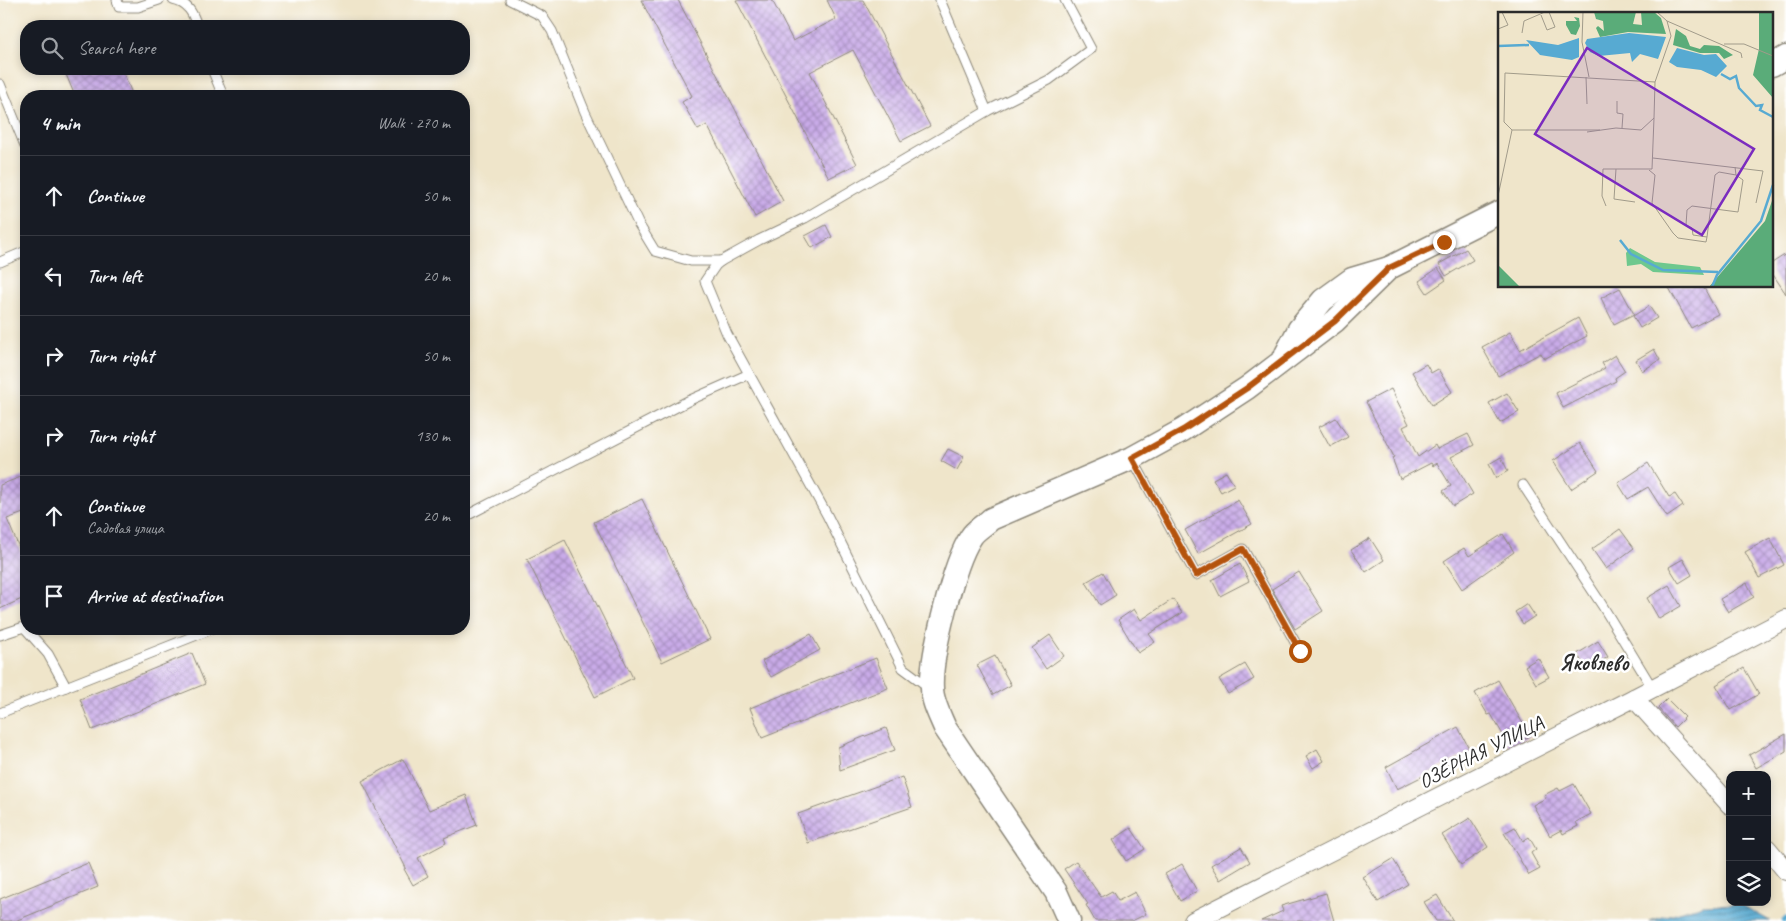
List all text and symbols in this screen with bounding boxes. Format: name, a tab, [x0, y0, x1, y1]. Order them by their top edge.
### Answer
inset map	[1498, 12, 1774, 288]
search box	[20, 20, 470, 75]
icon: search	[38, 34, 66, 62]
text: Search here	[78, 36, 155, 60]
text: 4 min	[40, 110, 80, 136]
text: Walk · 270 m	[378, 113, 450, 133]
icon: ahead	[40, 182, 68, 210]
text: Continue	[87, 184, 144, 208]
text: 50 m	[423, 186, 450, 206]
route end	[1433, 231, 1456, 254]
icon: left	[40, 262, 68, 290]
text: Turn left	[87, 264, 142, 288]
text: 20 m	[423, 266, 450, 286]
icon: right	[40, 342, 68, 370]
text: Turn right	[87, 344, 154, 368]
text: 50 m	[423, 346, 450, 366]
icon: right	[40, 422, 68, 450]
text: Turn right	[87, 424, 154, 448]
text: 130 m	[416, 426, 450, 446]
text: Continue	[87, 494, 144, 518]
icon: ahead	[40, 502, 68, 530]
text: 20 m	[423, 506, 450, 526]
text: Садовая улица	[87, 518, 164, 538]
icon: arrive	[40, 582, 68, 610]
text: Arrive at destination	[87, 584, 223, 608]
route start	[1289, 640, 1312, 663]
district label: Яковлево	[1559, 649, 1630, 677]
street label: ОЗЁРНАЯ УЛИЦА	[1415, 710, 1548, 794]
map controls	[1726, 771, 1771, 906]
button: +	[1726, 771, 1771, 816]
button: −	[1726, 816, 1771, 861]
button: layers	[1726, 861, 1771, 906]

